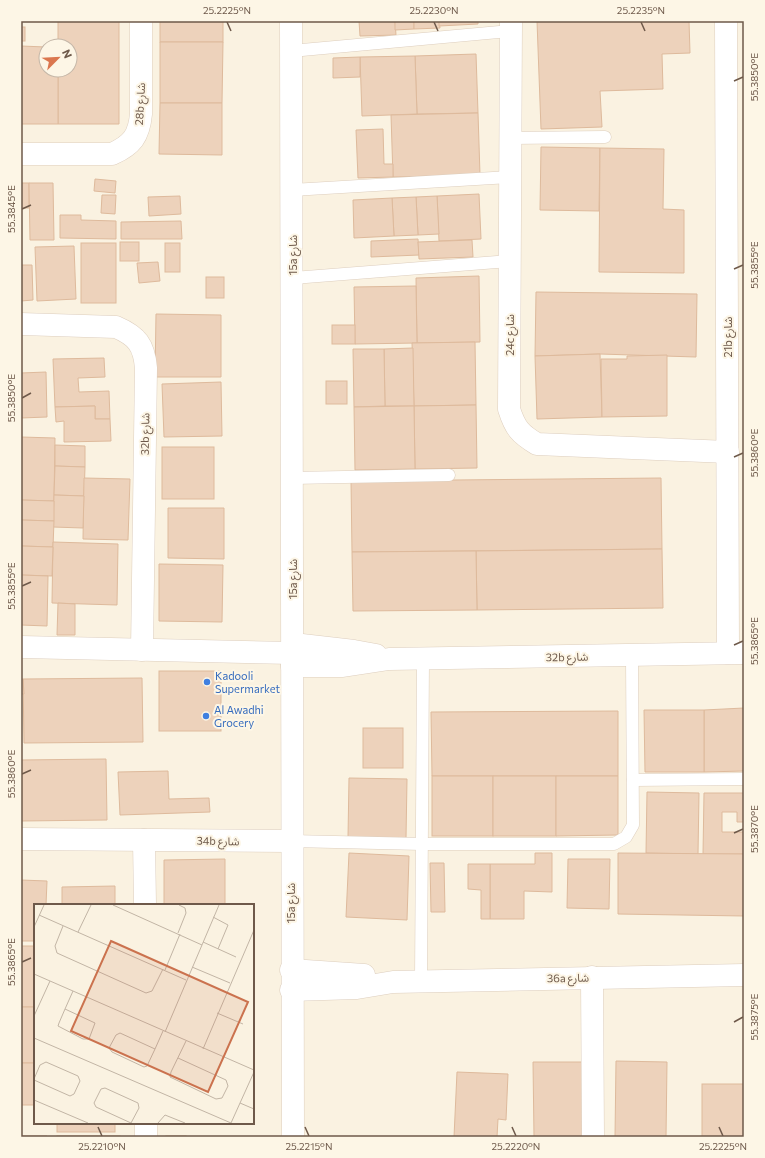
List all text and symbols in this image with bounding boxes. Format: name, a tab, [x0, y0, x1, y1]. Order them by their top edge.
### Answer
text: 25.2225°N	[203, 4, 251, 16]
text: 25.2230°N	[409, 4, 459, 16]
text: 25.2235°N	[617, 4, 665, 16]
north arrow	[38, 38, 78, 78]
text: N	[60, 47, 75, 60]
text: 55.3850°E	[748, 53, 760, 101]
street label: 28b شارع	[132, 82, 149, 126]
text: 55.3845°E	[5, 185, 17, 233]
street label: 15a شارع	[286, 234, 301, 275]
text: 55.3855°E	[748, 241, 760, 289]
street label: 24c شارع	[503, 314, 518, 356]
street label: 21b شارع	[721, 316, 736, 357]
text: 55.3850°E	[5, 374, 17, 422]
street label: 32b شارع	[138, 412, 153, 455]
text: 55.3860°E	[748, 429, 760, 477]
street label: 15a شارع	[286, 558, 301, 599]
text: 55.3855°E	[5, 562, 17, 610]
text: 55.3865°E	[748, 617, 760, 665]
street label: 32b شارع	[546, 650, 589, 665]
place label: Kadooli Supermarket	[215, 669, 280, 695]
marker: Kadooli Supermarket	[202, 677, 212, 687]
place label: Al Awadhi Grocery	[214, 703, 264, 729]
marker: Al Awadhi Grocery	[201, 711, 211, 721]
text: 55.3860°E	[5, 750, 17, 798]
text: 55.3870°E	[748, 805, 760, 853]
street label: 34b شارع	[196, 834, 240, 849]
street label: 15a شارع	[284, 882, 299, 923]
inset map	[34, 904, 254, 1124]
text: 55.3865°E	[5, 938, 17, 986]
street label: 36a شارع	[547, 971, 590, 986]
text: 55.3875°E	[748, 993, 760, 1041]
text: 25.2210°N	[78, 1140, 126, 1152]
text: 25.2215°N	[286, 1140, 332, 1152]
text: 25.2220°N	[492, 1140, 540, 1152]
text: 25.2225°N	[699, 1140, 747, 1152]

